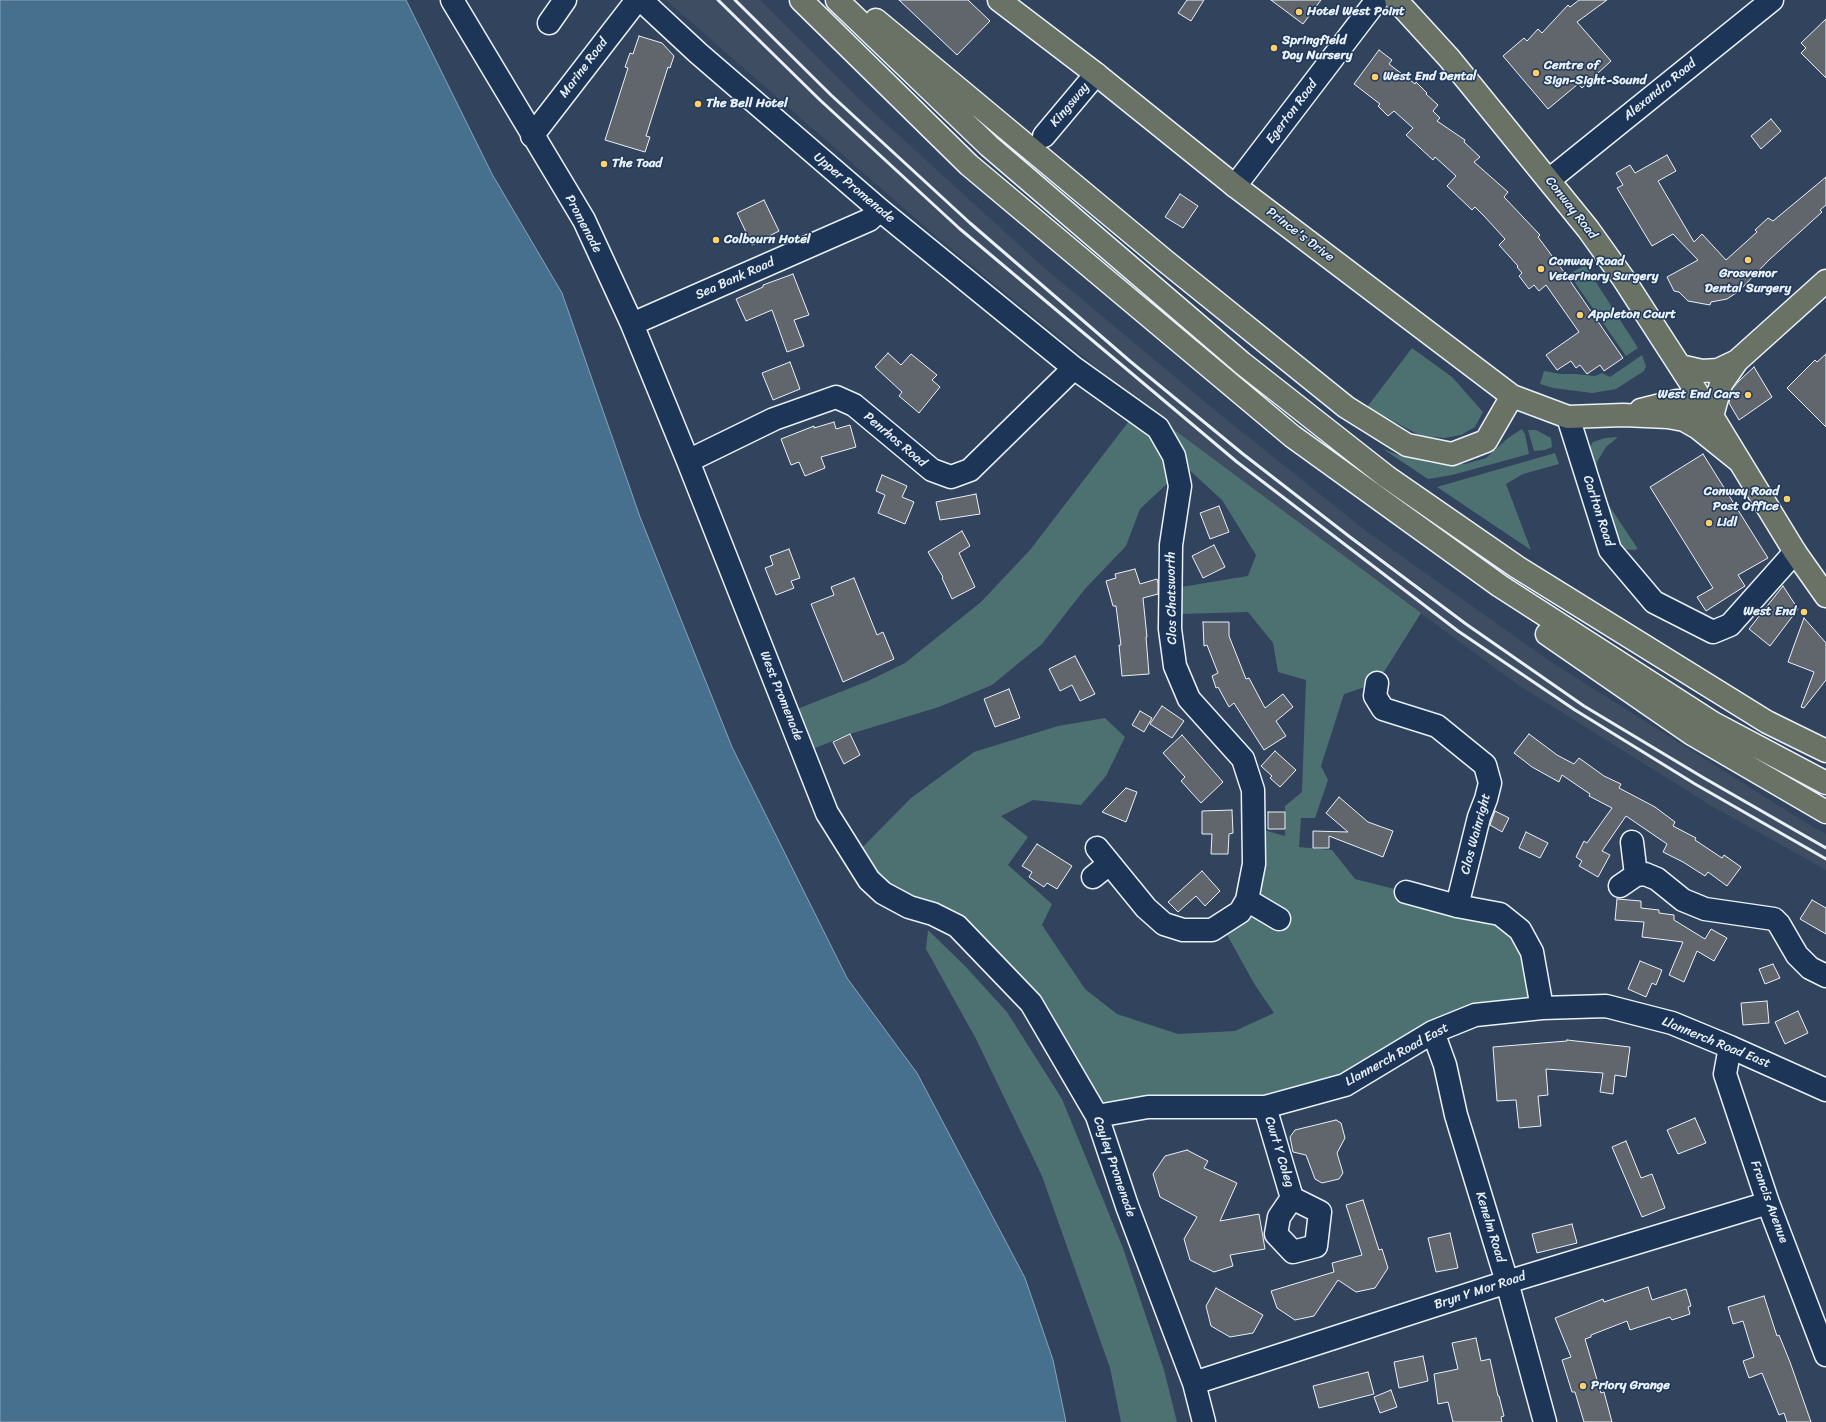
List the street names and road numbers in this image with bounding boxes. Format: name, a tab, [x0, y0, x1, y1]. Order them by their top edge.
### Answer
street label: Marine Road	[557, 35, 611, 101]
street label: Alexandra Road	[1620, 56, 1700, 124]
street label: Egerton Road	[1263, 77, 1321, 147]
street label: Kingsway	[1047, 80, 1093, 130]
street label: Upper Promenade	[810, 149, 898, 227]
street label: Conway Road	[1542, 174, 1600, 242]
street label: Promenade	[561, 192, 605, 256]
street label: Prince's Drive	[1263, 205, 1337, 265]
street label: Sea Bank Road	[693, 255, 777, 303]
street label: Penrhos Road	[860, 409, 930, 471]
street label: Carlton Road	[1579, 474, 1617, 548]
street label: Clos Chatsworth	[1163, 551, 1181, 645]
street label: West Promenade	[756, 649, 806, 743]
street label: Clos Wainright	[1458, 792, 1494, 876]
street label: Llannerch Road East	[1659, 1014, 1773, 1072]
street label: Llannerch Road East	[1343, 1020, 1451, 1090]
street label: Cayley Promenade	[1089, 1115, 1139, 1219]
street label: Cwrt Y Coleg	[1261, 1115, 1297, 1189]
street label: Francis Avenue	[1747, 1159, 1791, 1245]
street label: Kenelm Road	[1472, 1190, 1508, 1264]
street label: Bryn Y Mor Road	[1432, 1269, 1528, 1313]

